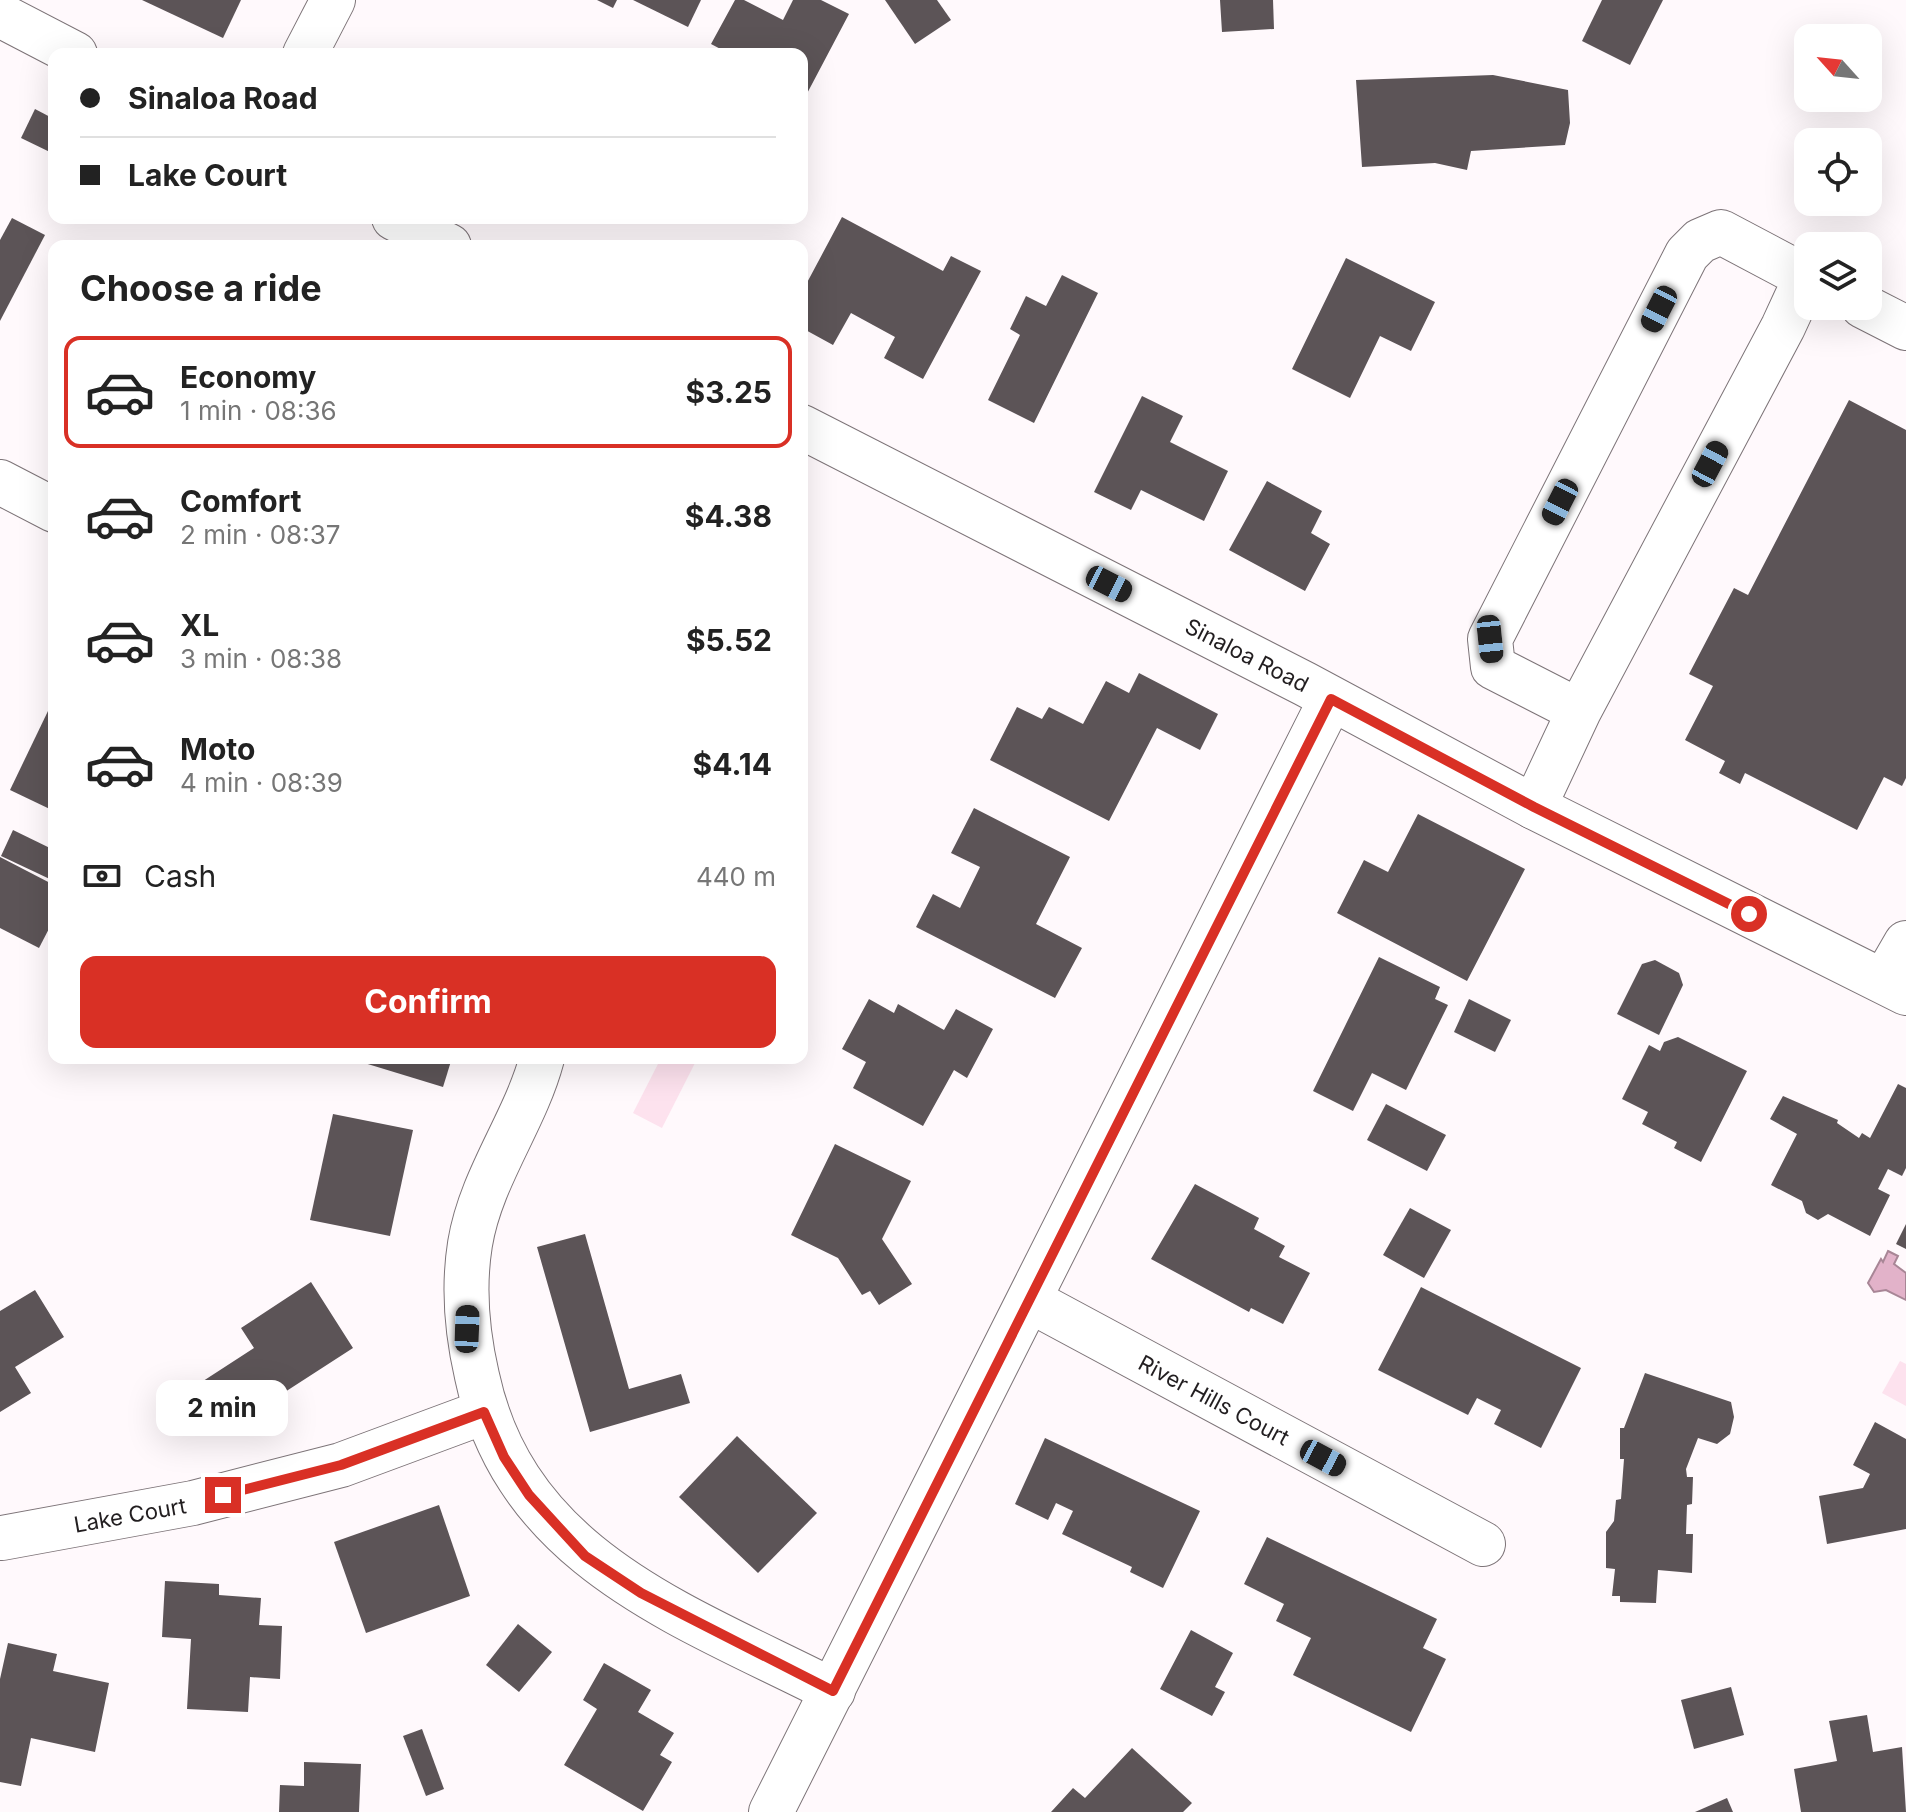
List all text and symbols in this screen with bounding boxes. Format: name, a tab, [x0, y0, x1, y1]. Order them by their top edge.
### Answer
north arrow	[1794, 24, 1882, 112]
map controls	[1794, 24, 1882, 320]
text: Sinaloa Road	[128, 80, 318, 116]
button: locate	[1794, 128, 1882, 216]
text: Lake Court	[128, 157, 287, 193]
button: layers	[1794, 232, 1882, 320]
text: Choose a ride	[80, 266, 322, 310]
car	[1637, 282, 1681, 336]
icon: car	[84, 356, 156, 428]
text: Economy	[180, 359, 316, 395]
text: $3.25	[686, 374, 772, 410]
text: 1 min · 08:36	[180, 395, 337, 426]
car	[1688, 437, 1732, 491]
car	[1538, 475, 1582, 529]
icon: car	[84, 480, 156, 552]
text: Comfort	[180, 483, 301, 519]
text: $4.38	[685, 498, 772, 534]
text: 2 min · 08:37	[180, 519, 340, 550]
car	[1082, 562, 1136, 606]
icon: car	[84, 604, 156, 676]
text: XL	[180, 607, 219, 643]
street label: Sinaloa Road	[1181, 613, 1313, 697]
car	[1476, 614, 1504, 664]
text: $5.52	[686, 622, 772, 658]
text: 3 min · 08:38	[180, 643, 342, 674]
icon: car	[84, 728, 156, 800]
text: Moto	[180, 731, 255, 767]
text: $4.14	[693, 746, 772, 782]
text: 4 min · 08:39	[180, 767, 343, 798]
icon: cash	[80, 854, 124, 898]
text: Cash	[144, 858, 216, 894]
text: 440 m	[696, 861, 776, 892]
route start	[1731, 896, 1767, 932]
button: Confirm	[80, 956, 776, 1048]
car	[454, 1305, 480, 1353]
street label: River Hills Court	[1134, 1349, 1294, 1451]
callout: 2 min	[157, 1379, 289, 1435]
text: 2 min	[187, 1392, 257, 1423]
car	[1296, 1436, 1350, 1480]
route end	[205, 1477, 241, 1513]
street label: Lake Court	[72, 1492, 188, 1538]

